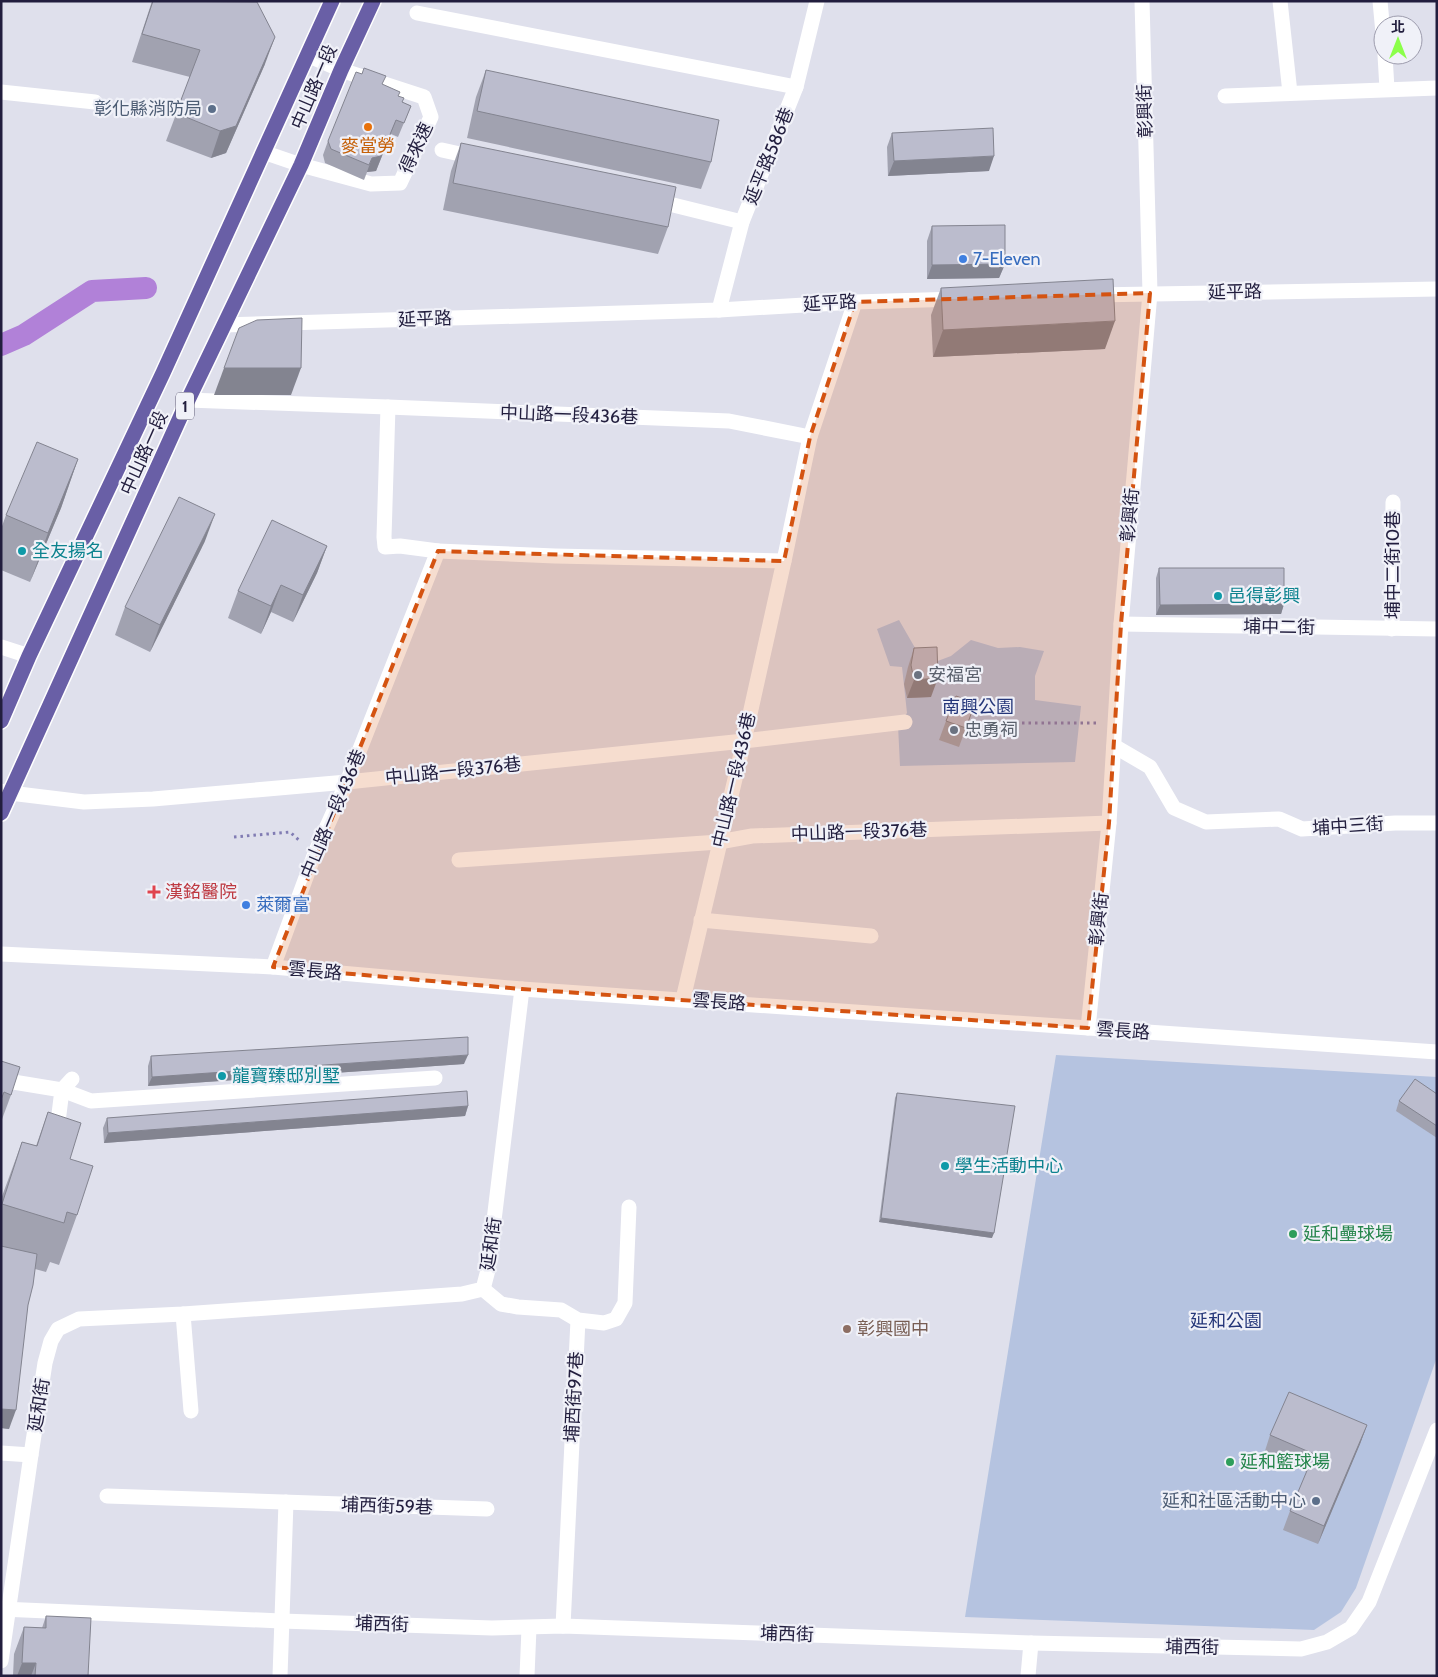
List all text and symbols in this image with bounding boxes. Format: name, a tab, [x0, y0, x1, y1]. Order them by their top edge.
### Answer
north arrow	[1373, 15, 1423, 65]
text: 北	[1391, 18, 1405, 36]
street label: 中山路一段	[286, 41, 342, 133]
street label: 彰興街	[1133, 84, 1157, 138]
place label: 彰化縣消防局	[94, 98, 202, 120]
marker: 彰化縣消防局	[206, 103, 218, 115]
street label: 延平路586巷	[740, 104, 798, 208]
street label: 得來速	[395, 119, 437, 177]
marker: 麥當勞	[362, 121, 374, 133]
place label: 麥當勞	[341, 135, 395, 157]
place label: 7-Eleven	[973, 248, 1041, 270]
marker: 7-Eleven	[957, 253, 969, 265]
street label: 延平路	[1208, 281, 1262, 303]
street label: 延平路	[802, 291, 858, 315]
street label: 延平路	[398, 307, 452, 331]
road number: 1	[176, 392, 194, 420]
street label: 中山路一段436巷	[499, 402, 639, 428]
street label: 中山路一段	[116, 407, 172, 499]
street label: 彰興街	[1117, 487, 1143, 543]
street label: 埔中二街10巷	[1382, 511, 1404, 619]
place label: 全友揚名	[32, 540, 104, 562]
marker: 全友揚名	[16, 545, 28, 557]
place label: 邑得彰興	[1228, 585, 1300, 607]
marker: 邑得彰興	[1212, 590, 1224, 602]
street label: 埔中二街	[1243, 615, 1315, 639]
place label: 安福宮	[928, 664, 982, 686]
marker: 安福宮	[912, 669, 924, 681]
park label: 南興公園	[942, 696, 1014, 718]
street label: 中山路一段436巷	[708, 710, 760, 850]
place label: 忠勇祠	[964, 719, 1018, 741]
marker: 忠勇祠	[948, 724, 960, 736]
street label: 中山路一段436巷	[296, 746, 370, 882]
street label: 中山路一段376巷	[384, 753, 522, 789]
street label: 埔中三街	[1311, 813, 1385, 839]
street label: 中山路一段376巷	[790, 819, 928, 845]
place label: 漢銘醫院	[165, 881, 237, 903]
marker: 漢銘醫院	[147, 885, 161, 899]
street label: 彰興街	[1085, 891, 1113, 947]
place label: 萊爾富	[256, 894, 310, 916]
marker: 萊爾富	[240, 899, 252, 911]
street label: 雲長路	[287, 958, 343, 984]
street label: 雲長路	[691, 989, 747, 1015]
street label: 雲長路	[1095, 1018, 1151, 1044]
place label: 龍寶臻邸別墅	[232, 1065, 340, 1087]
marker: 龍寶臻邸別墅	[216, 1070, 228, 1082]
place label: 學生活動中心	[955, 1155, 1063, 1177]
marker: 學生活動中心	[939, 1160, 951, 1172]
street label: 延和街	[476, 1216, 506, 1272]
place label: 延和壘球場	[1303, 1223, 1393, 1245]
marker: 延和壘球場	[1287, 1228, 1299, 1240]
park label: 延和公園	[1190, 1310, 1262, 1332]
place label: 彰興國中	[857, 1318, 929, 1340]
marker: 彰興國中	[841, 1323, 853, 1335]
street label: 埔西街97巷	[561, 1351, 587, 1443]
street label: 延和街	[24, 1377, 54, 1433]
place label: 延和籃球場	[1240, 1451, 1330, 1473]
marker: 延和籃球場	[1224, 1456, 1236, 1468]
place label: 延和社區活動中心	[1162, 1490, 1306, 1512]
street label: 埔西街59巷	[341, 1493, 433, 1519]
marker: 延和社區活動中心	[1310, 1495, 1322, 1507]
street label: 埔西街	[355, 1612, 409, 1636]
street label: 埔西街	[760, 1622, 814, 1646]
street label: 埔西街	[1165, 1636, 1219, 1658]

